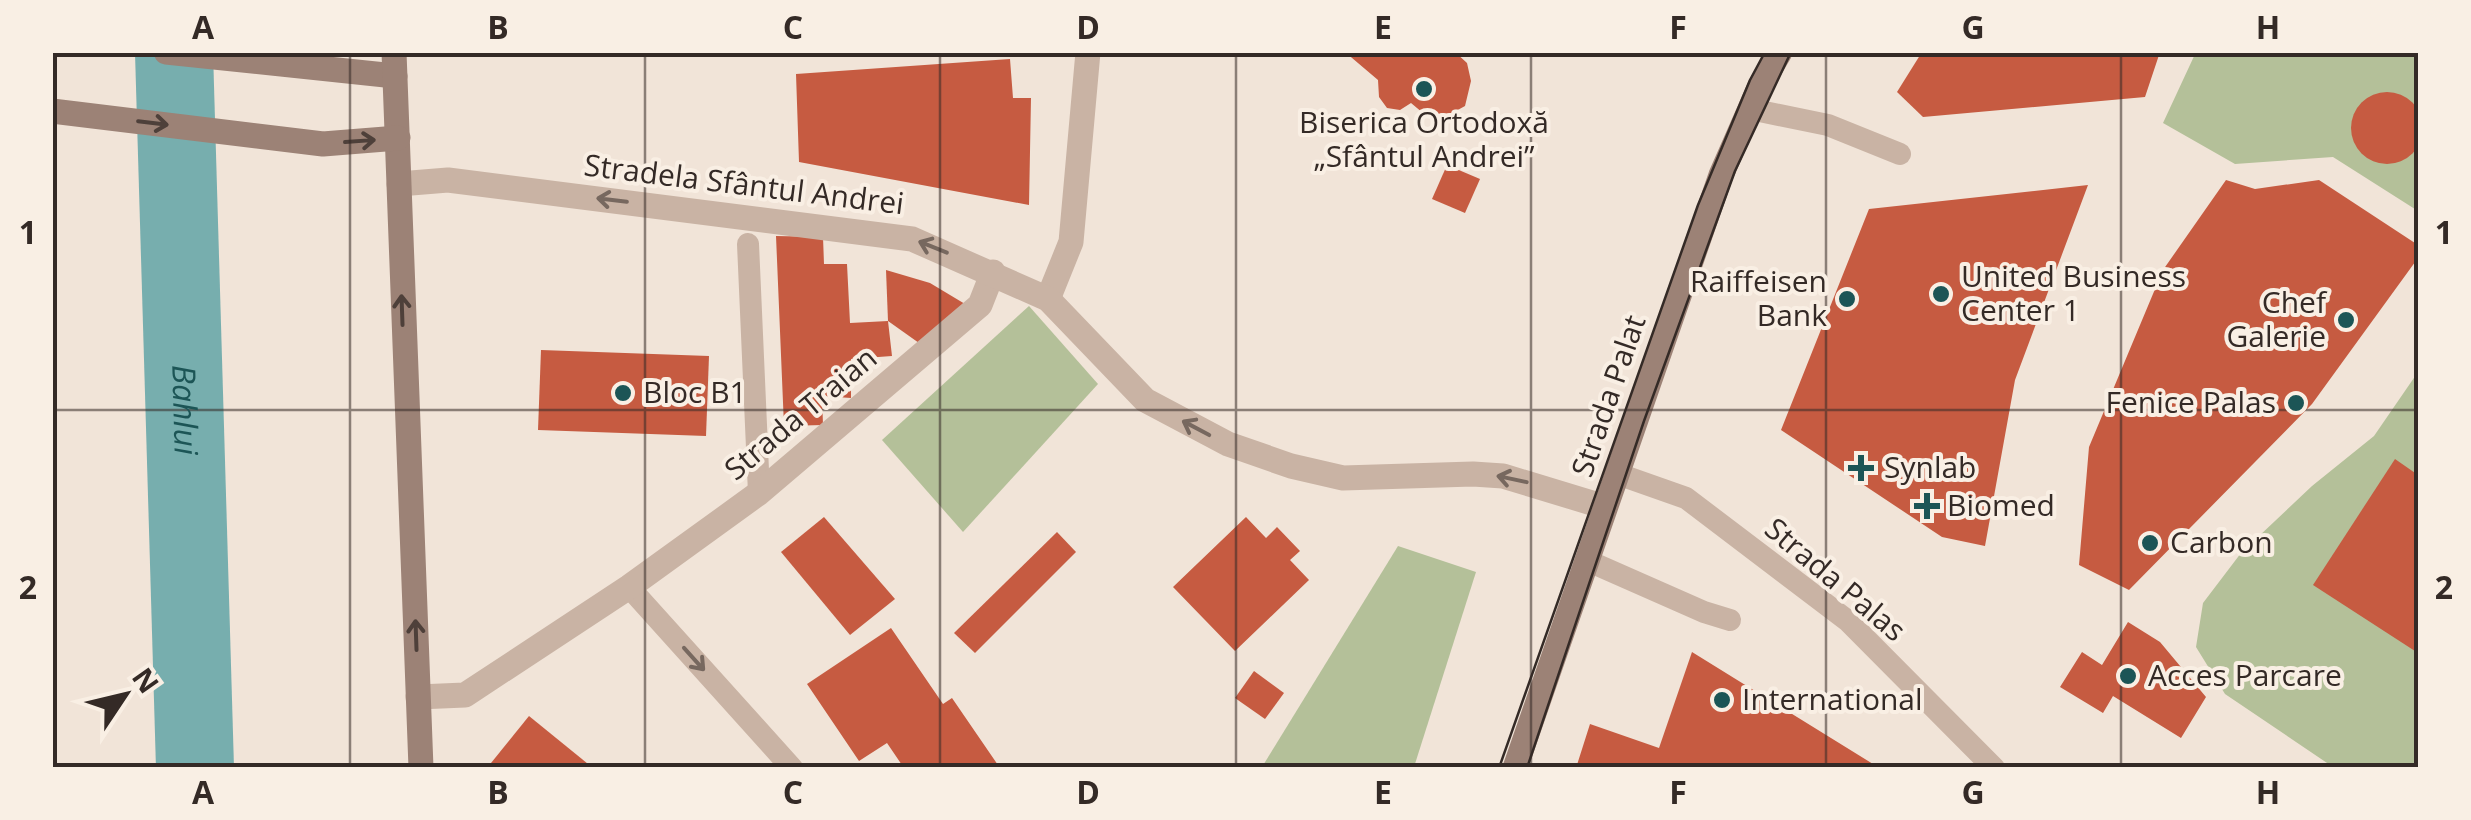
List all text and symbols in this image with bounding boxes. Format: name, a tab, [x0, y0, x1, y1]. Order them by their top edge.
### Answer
text: A	[192, 5, 215, 48]
text: B	[487, 5, 509, 48]
text: C	[783, 5, 803, 48]
text: D	[1076, 5, 1100, 48]
text: E	[1374, 5, 1392, 48]
text: F	[1669, 5, 1687, 48]
text: G	[1961, 5, 1985, 48]
text: H	[2256, 5, 2280, 48]
marker: Biserica Ortodoxă „Sfântul Andrei”	[1413, 78, 1435, 100]
place label: Biserica Ortodoxă „Sfântul Andrei”	[1299, 101, 1549, 176]
one-way arrow	[136, 114, 169, 133]
one-way arrow	[344, 131, 376, 150]
street label: Stradela Sfântul Andrei	[582, 144, 906, 223]
one-way arrow	[596, 190, 628, 209]
text: 1	[19, 210, 37, 253]
text: 1	[2435, 210, 2453, 253]
one-way arrow	[918, 237, 948, 255]
place label: United Business Center 1	[1961, 255, 2186, 330]
place label: Raiffeisen Bank	[1690, 260, 1827, 335]
place label: Chef Galerie	[2226, 281, 2328, 356]
marker: United Business Center 1	[1930, 283, 1952, 305]
marker: Raiffeisen Bank	[1836, 288, 1858, 310]
one-way arrow	[392, 295, 411, 327]
street label: Strada Palat	[1561, 309, 1654, 482]
marker: Chef Galerie	[2335, 309, 2357, 331]
street label: Strada Traian	[715, 337, 885, 489]
water label: Bahlui	[163, 364, 209, 456]
place label: Bloc B1	[643, 371, 747, 412]
place label: Fenice Palas	[2105, 381, 2276, 422]
marker: Bloc B1	[612, 382, 634, 404]
marker: Fenice Palas	[2285, 392, 2307, 414]
one-way arrow	[1182, 417, 1212, 437]
place label: Synlab	[1884, 446, 1976, 487]
marker: Synlab	[1848, 455, 1874, 481]
one-way arrow	[1497, 468, 1529, 487]
place label: Biomed	[1947, 484, 2055, 525]
marker: Biomed	[1916, 495, 1938, 517]
street label: Strada Palas	[1757, 508, 1915, 650]
place label: Carbon	[2170, 521, 2273, 562]
marker: Carbon	[2139, 532, 2161, 554]
text: 2	[19, 565, 37, 608]
text: 2	[2435, 565, 2453, 608]
one-way arrow	[406, 620, 425, 652]
north arrow	[75, 645, 175, 745]
one-way arrow	[683, 646, 706, 671]
place label: Acces Parcare	[2148, 654, 2342, 695]
text: N	[124, 660, 168, 700]
marker: Acces Parcare	[2117, 665, 2139, 687]
place label: International	[1742, 678, 1923, 719]
marker: International	[1711, 689, 1733, 711]
text: A	[192, 770, 215, 813]
text: B	[487, 770, 509, 813]
text: C	[783, 770, 803, 813]
text: D	[1076, 770, 1100, 813]
text: E	[1374, 770, 1392, 813]
text: F	[1669, 770, 1687, 813]
text: G	[1961, 770, 1985, 813]
text: H	[2256, 770, 2280, 813]

